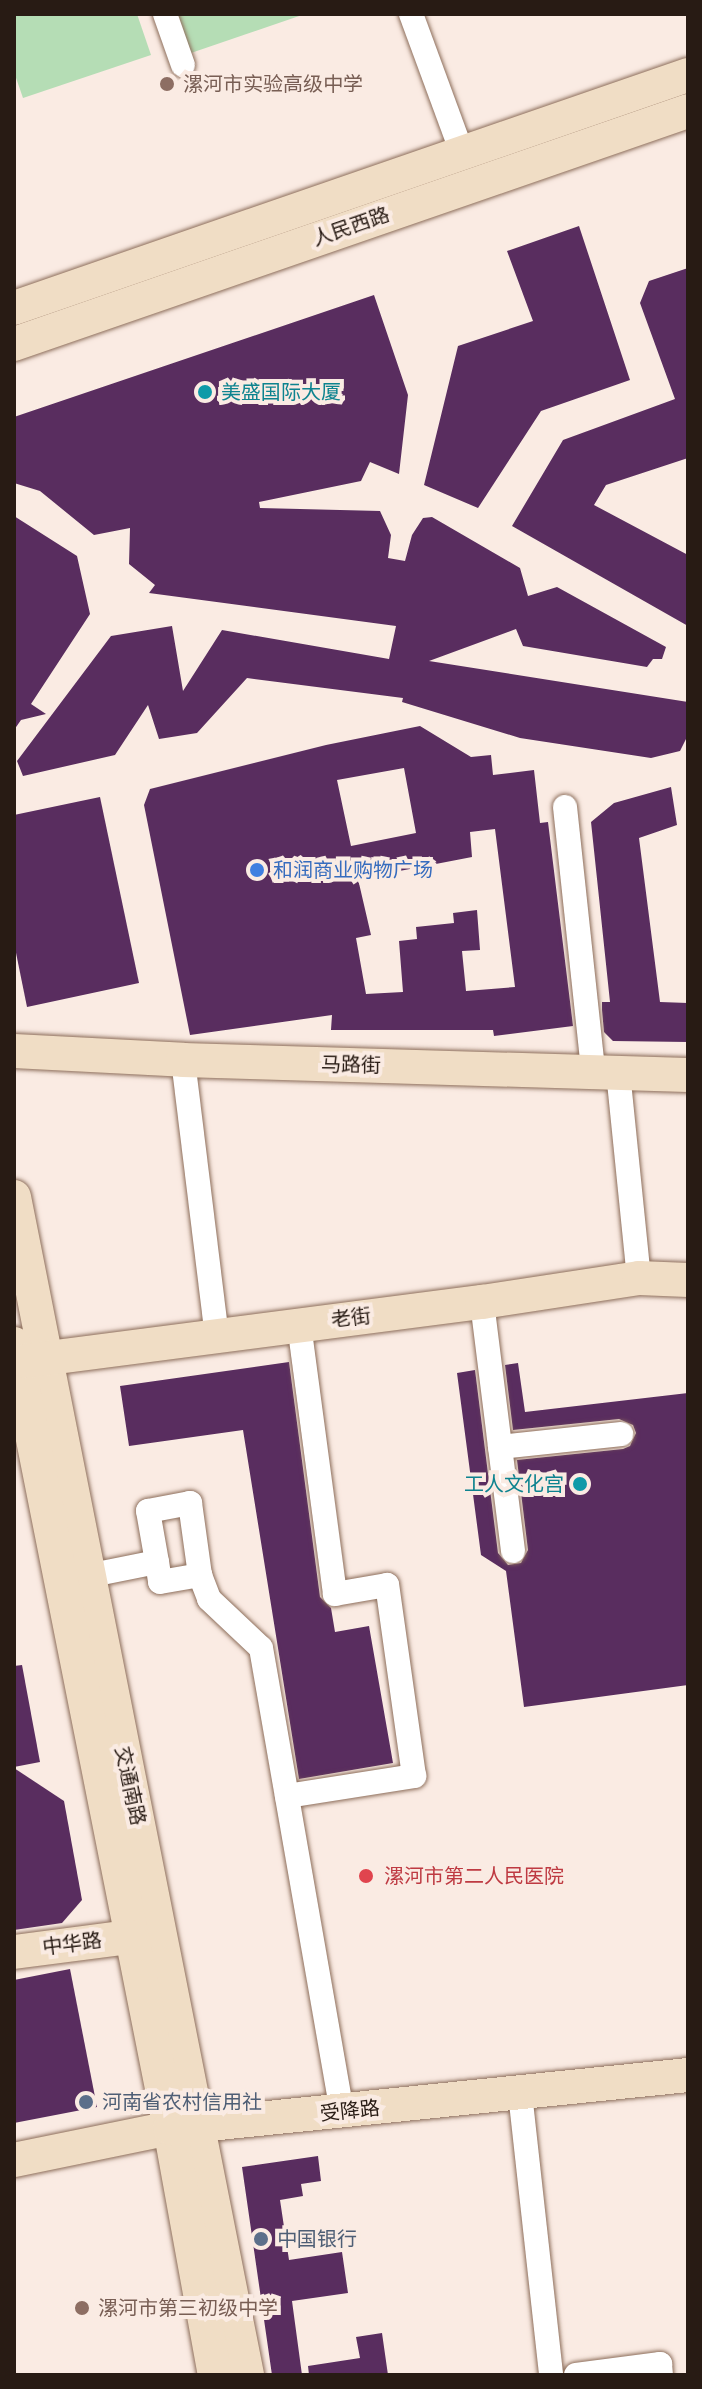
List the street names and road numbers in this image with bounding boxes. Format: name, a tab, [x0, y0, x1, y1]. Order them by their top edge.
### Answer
street label: 人民西路	[309, 203, 393, 251]
street label: 马路街	[321, 1052, 381, 1078]
street label: 老街	[330, 1304, 372, 1332]
street label: 交通南路	[110, 1744, 150, 1828]
street label: 中华路	[41, 1928, 103, 1960]
street label: 受降路	[319, 2096, 381, 2126]

